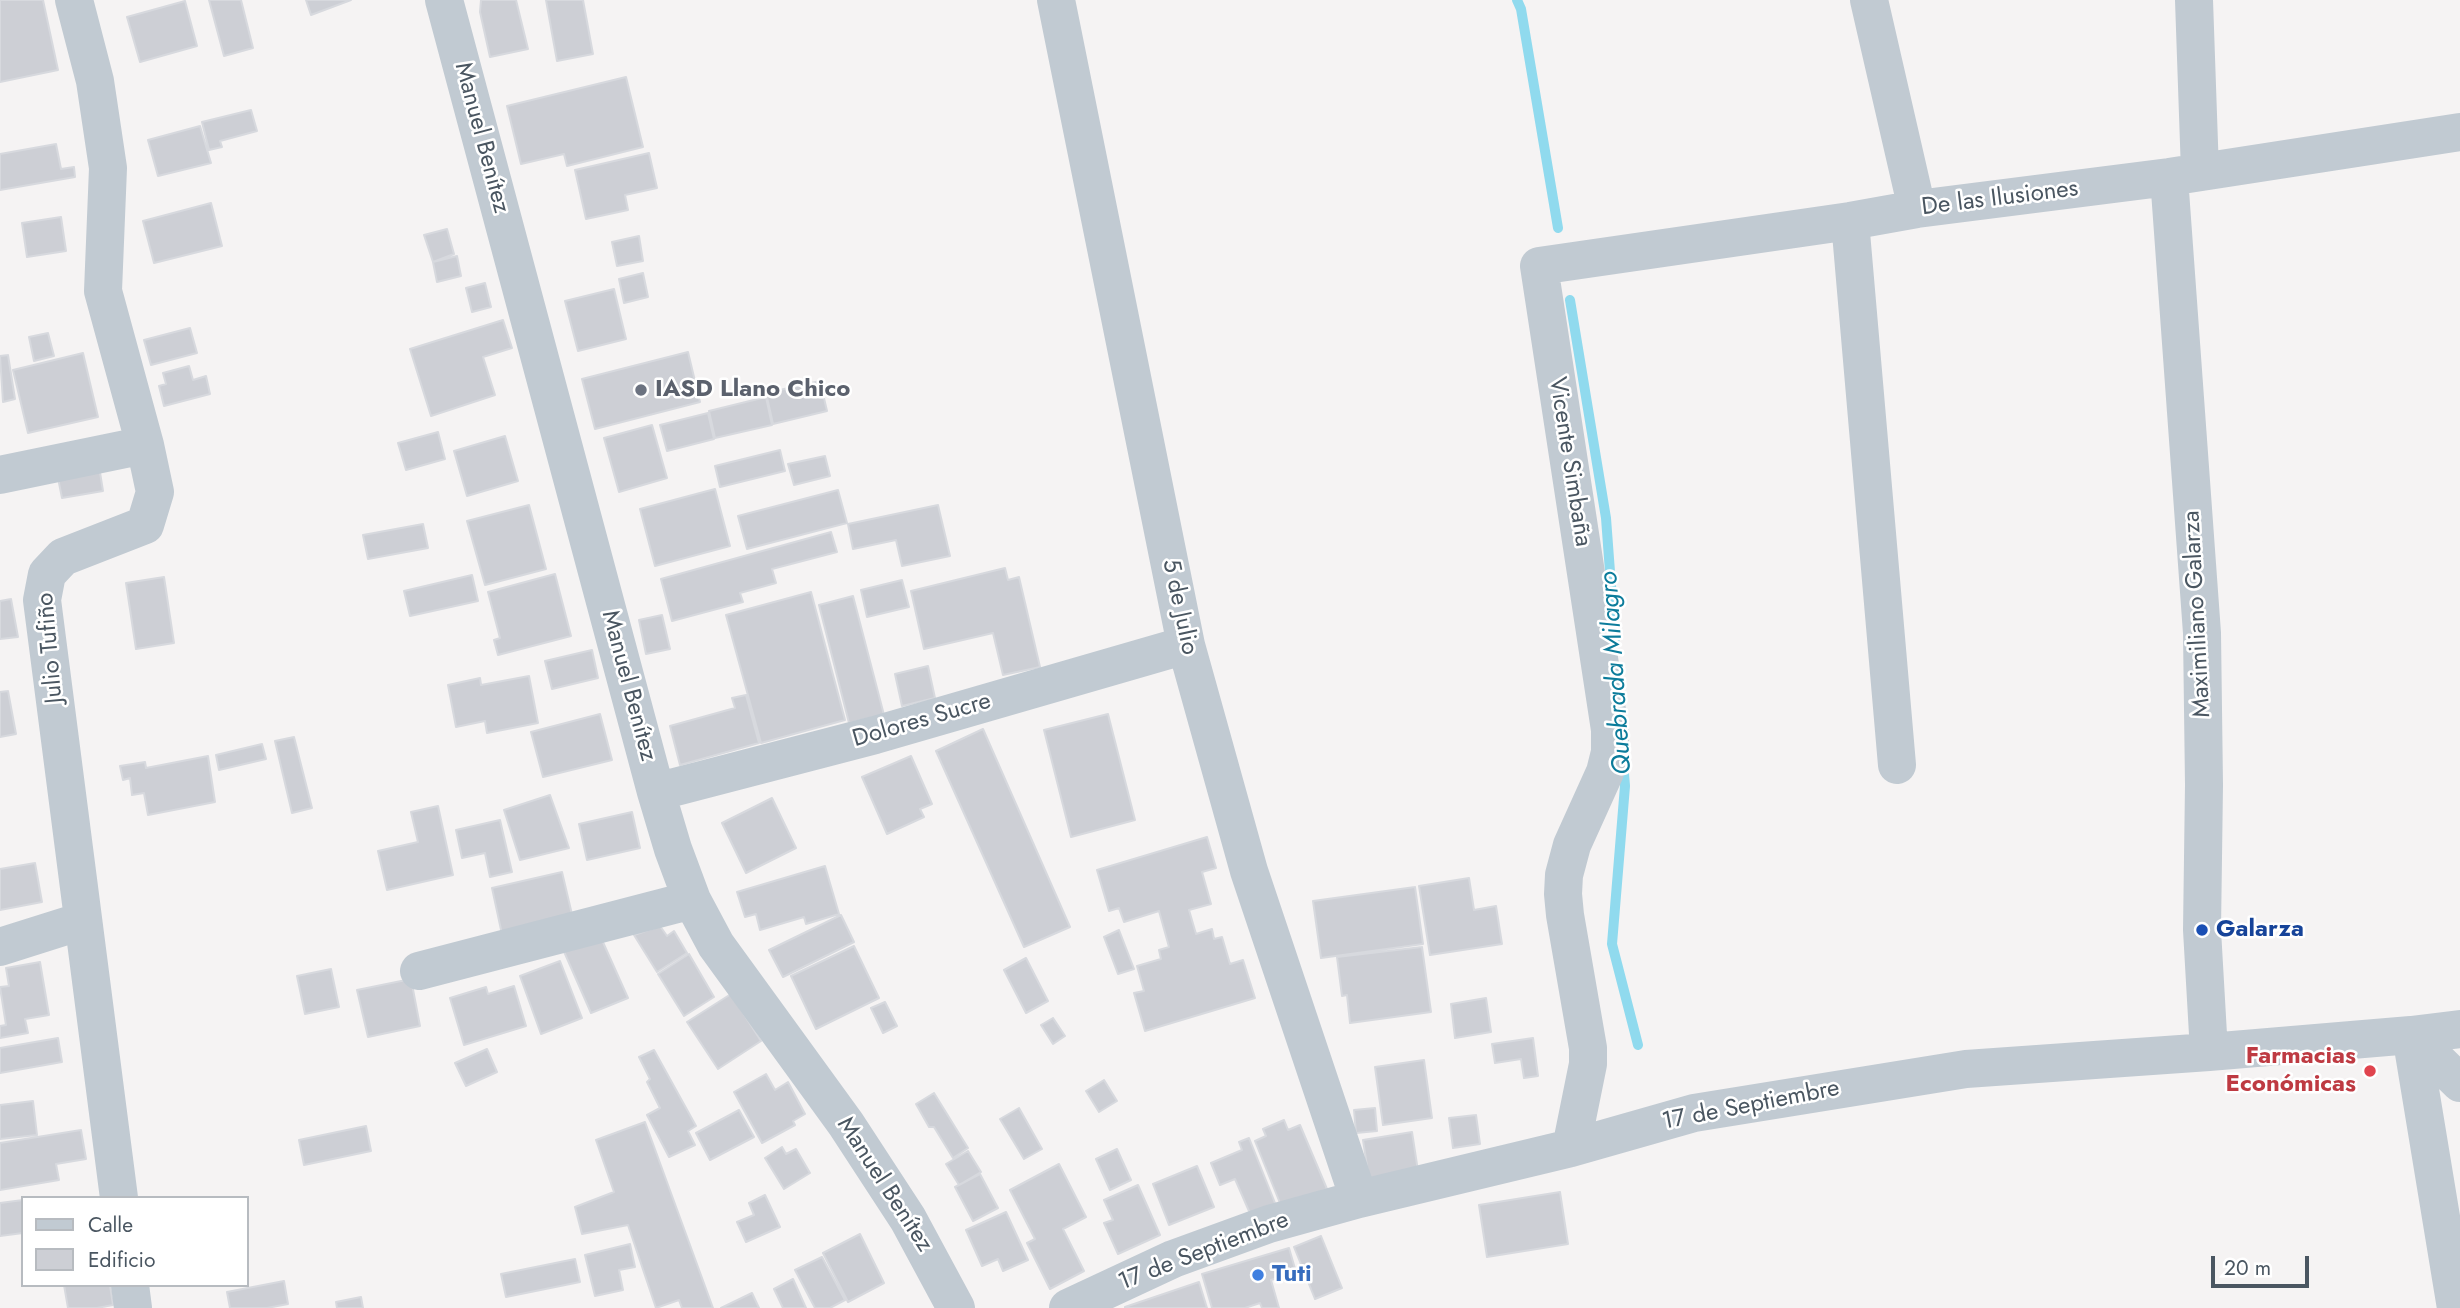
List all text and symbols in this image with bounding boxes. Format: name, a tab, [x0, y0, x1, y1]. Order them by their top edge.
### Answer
street label: Manuel Benítez	[447, 60, 515, 216]
street label: De las Ilusiones	[1920, 175, 2080, 223]
street label: Vicente Simbaña	[1541, 375, 1597, 549]
place label: IASD Llano Chico	[655, 376, 850, 404]
marker: IASD Llano Chico	[633, 382, 649, 398]
street label: Maximiliano Galarza	[2178, 510, 2218, 718]
street label: 5 de Julio	[1155, 556, 1203, 658]
water label: Quebrada Milagro	[1594, 570, 1640, 776]
street label: Julio Tufiño	[32, 591, 70, 705]
street label: Manuel Benítez	[594, 608, 662, 764]
street label: Dolores Sucre	[849, 688, 995, 754]
place label: Galarza	[2216, 916, 2304, 944]
marker: Galarza	[2194, 922, 2210, 938]
place label: Farmacias Económicas	[2226, 1043, 2356, 1099]
marker: Farmacias Económicas	[2362, 1063, 2378, 1079]
street label: 17 de Septiembre	[1660, 1075, 1842, 1137]
street label: Manuel Benítez	[830, 1112, 938, 1258]
legend	[21, 1196, 248, 1287]
street label: 17 de Septiembre	[1115, 1206, 1293, 1298]
text: Calle	[88, 1210, 133, 1240]
scale bar	[2215, 1242, 2313, 1286]
text: Edificio	[88, 1245, 155, 1275]
text: 20 m	[2224, 1253, 2271, 1283]
place label: Tuti	[1272, 1261, 1312, 1289]
marker: Tuti	[1250, 1267, 1266, 1283]

